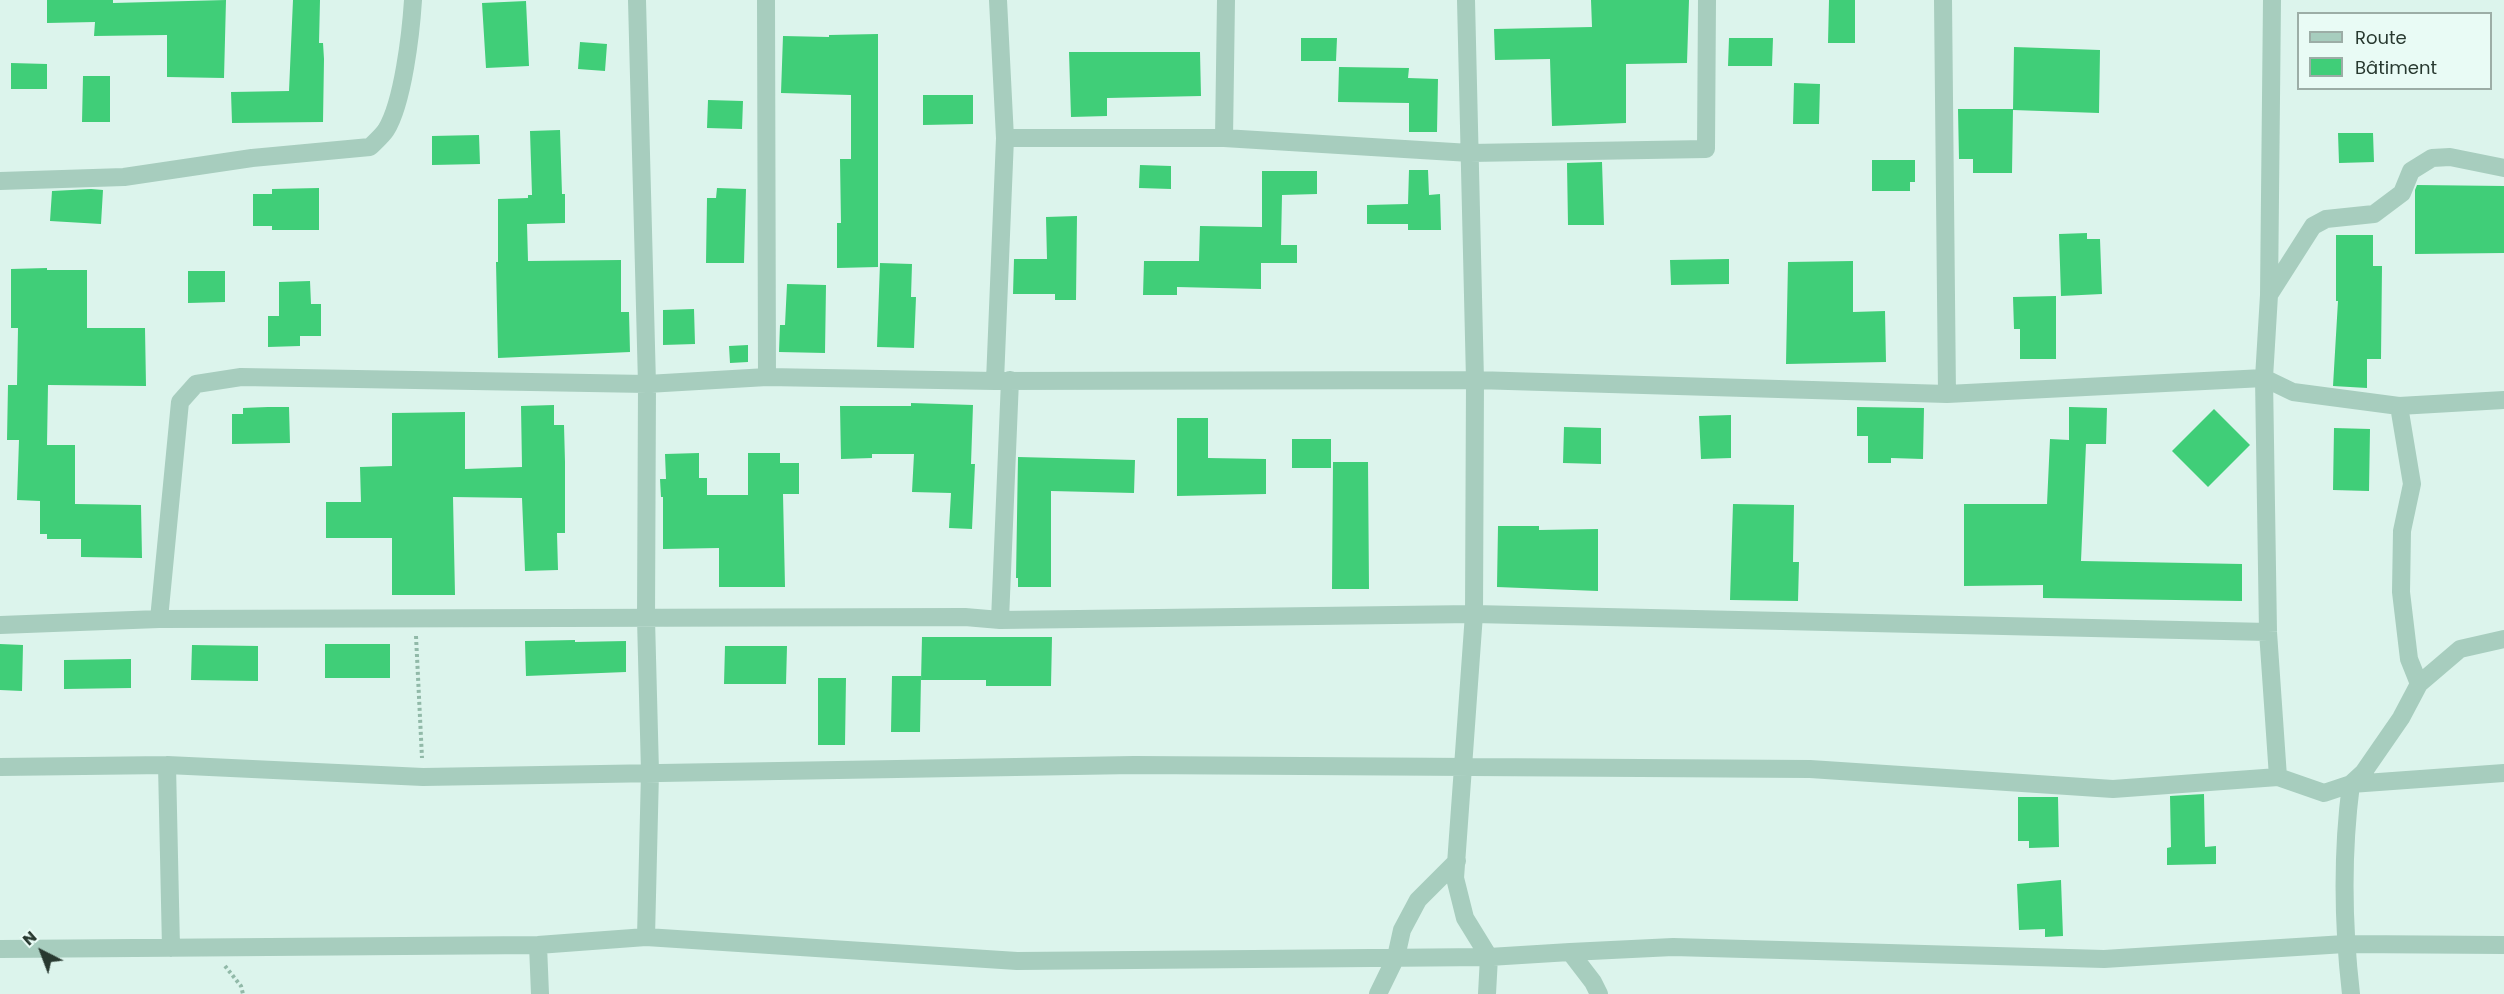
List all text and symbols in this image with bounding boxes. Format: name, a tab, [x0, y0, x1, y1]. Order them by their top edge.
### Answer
legend	[2297, 12, 2492, 90]
text: Route	[2355, 25, 2407, 50]
text: Bâtiment	[2355, 55, 2437, 80]
north arrow	[12, 922, 72, 982]
text: N	[17, 926, 42, 951]

